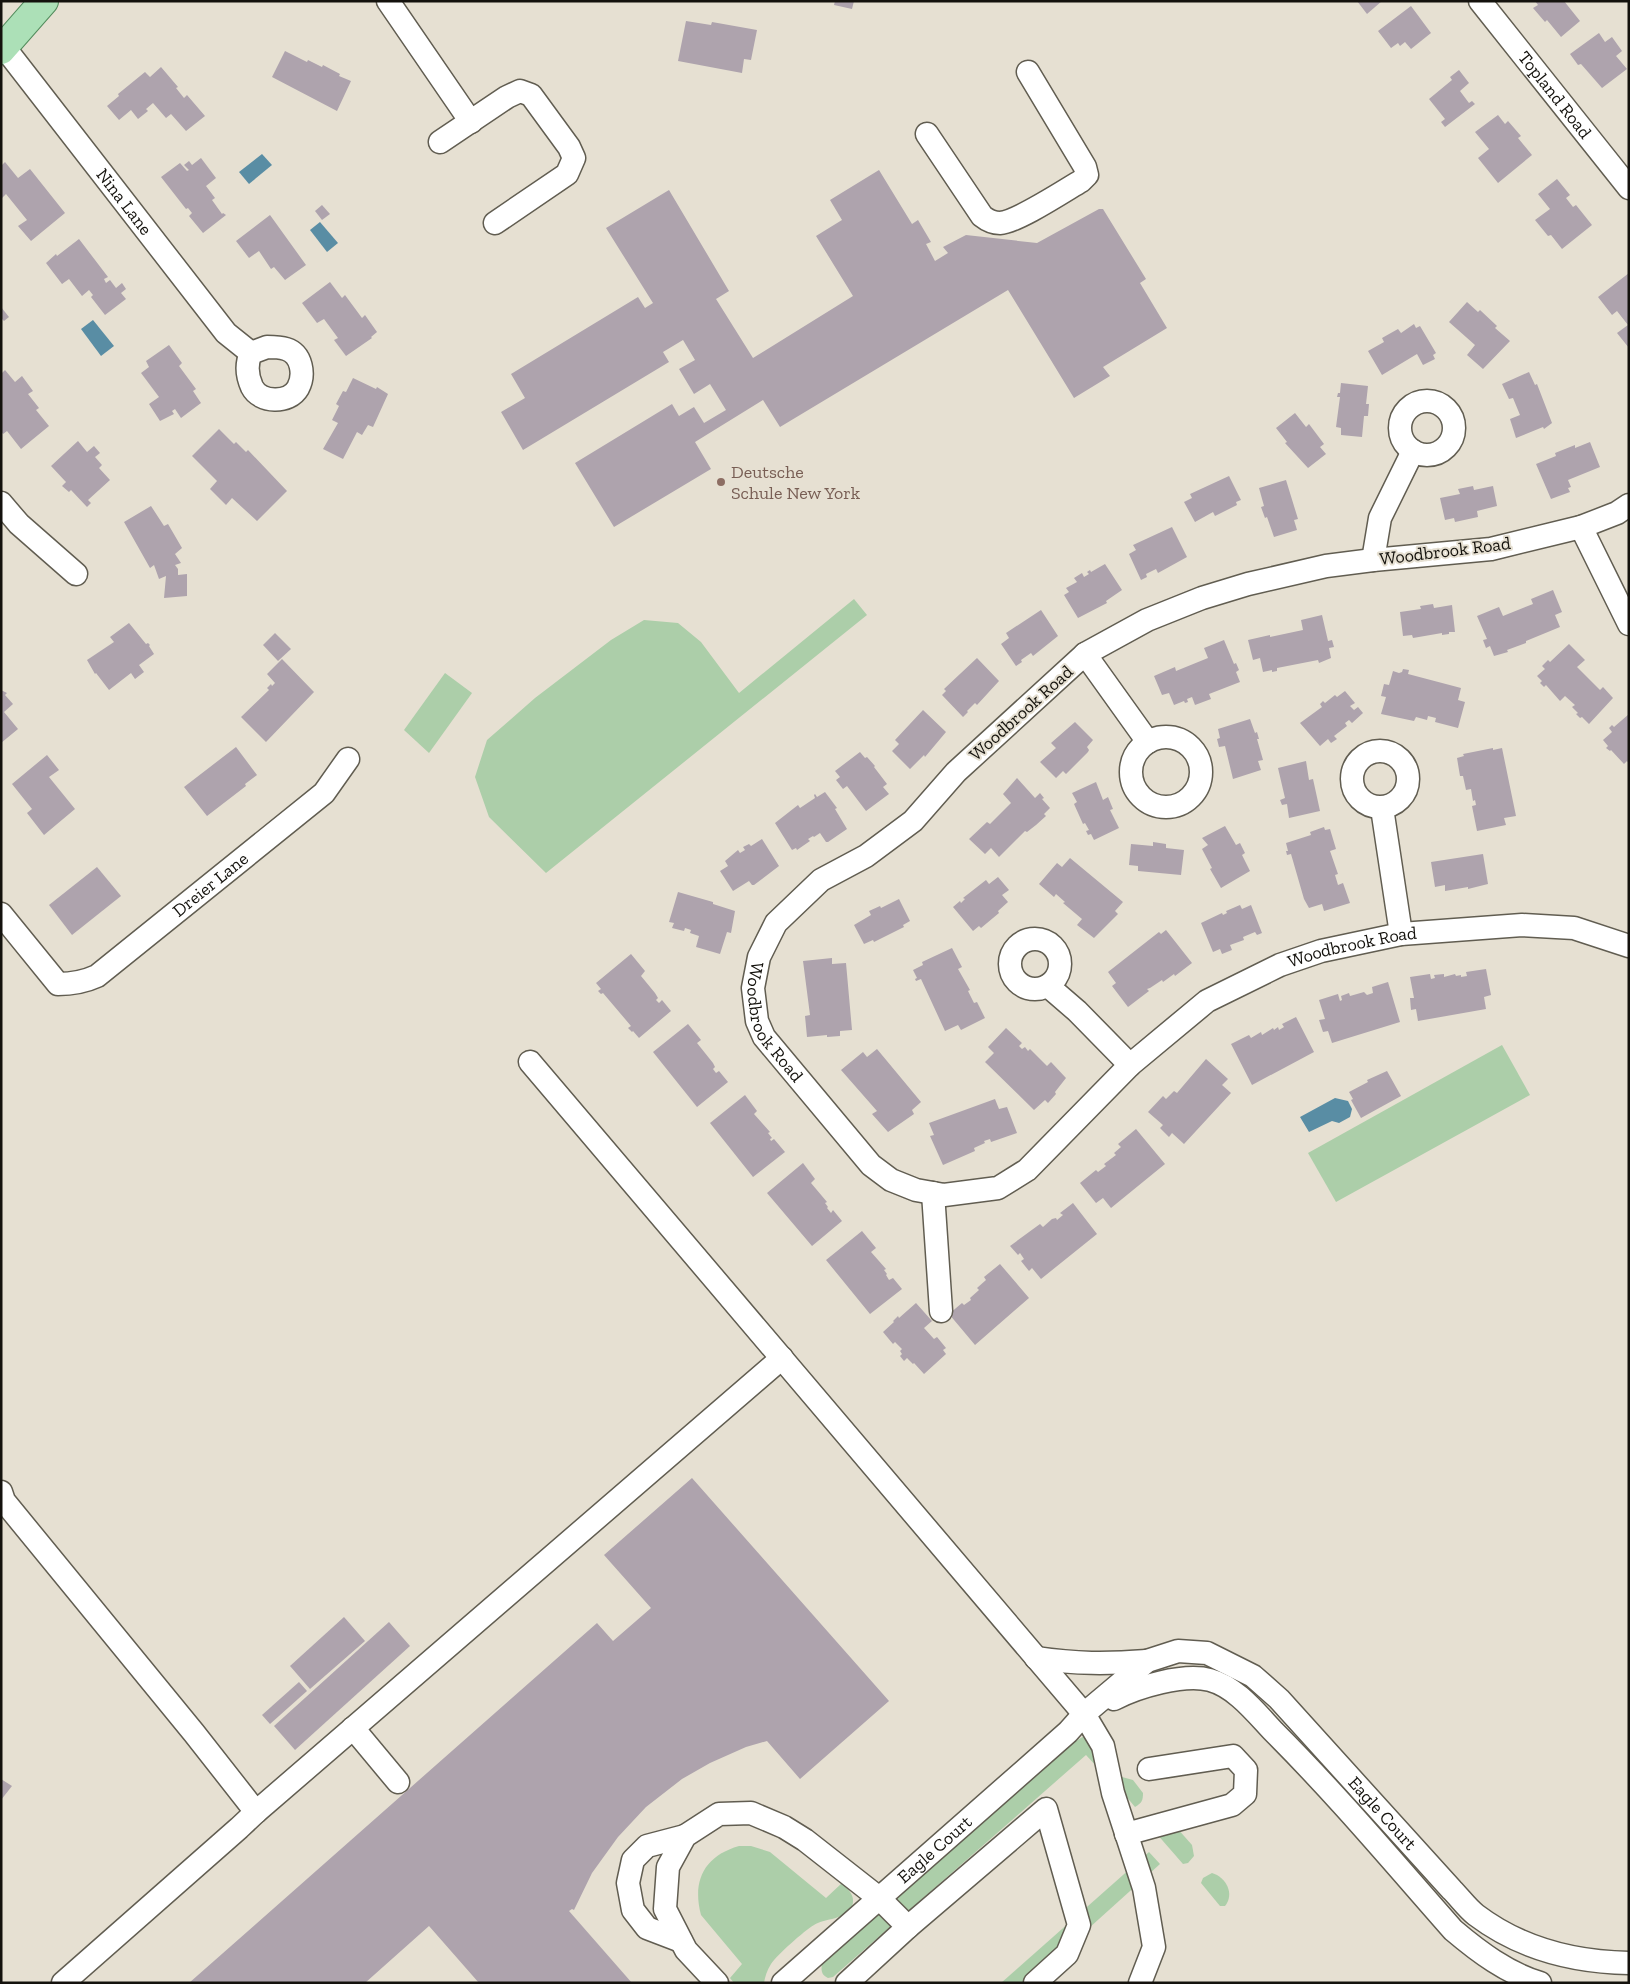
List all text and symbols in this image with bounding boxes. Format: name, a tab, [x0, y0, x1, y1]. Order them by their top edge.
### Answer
street label: Topland Road	[1513, 47, 1596, 143]
street label: Nina Lane	[91, 164, 157, 240]
place label: Deutsche Schule New York	[731, 461, 861, 504]
marker: Deutsche Schule New York	[715, 476, 727, 488]
street label: Woodbrook Road	[1378, 532, 1512, 570]
street label: Woodbrook Road	[965, 661, 1078, 765]
street label: Dreier Lane	[168, 848, 253, 922]
street label: Woodbrook Road	[1285, 922, 1418, 973]
street label: Woodbrook Road	[742, 960, 808, 1087]
street label: Eagle Court	[1343, 1772, 1422, 1855]
street label: Eagle Court	[893, 1811, 977, 1888]

